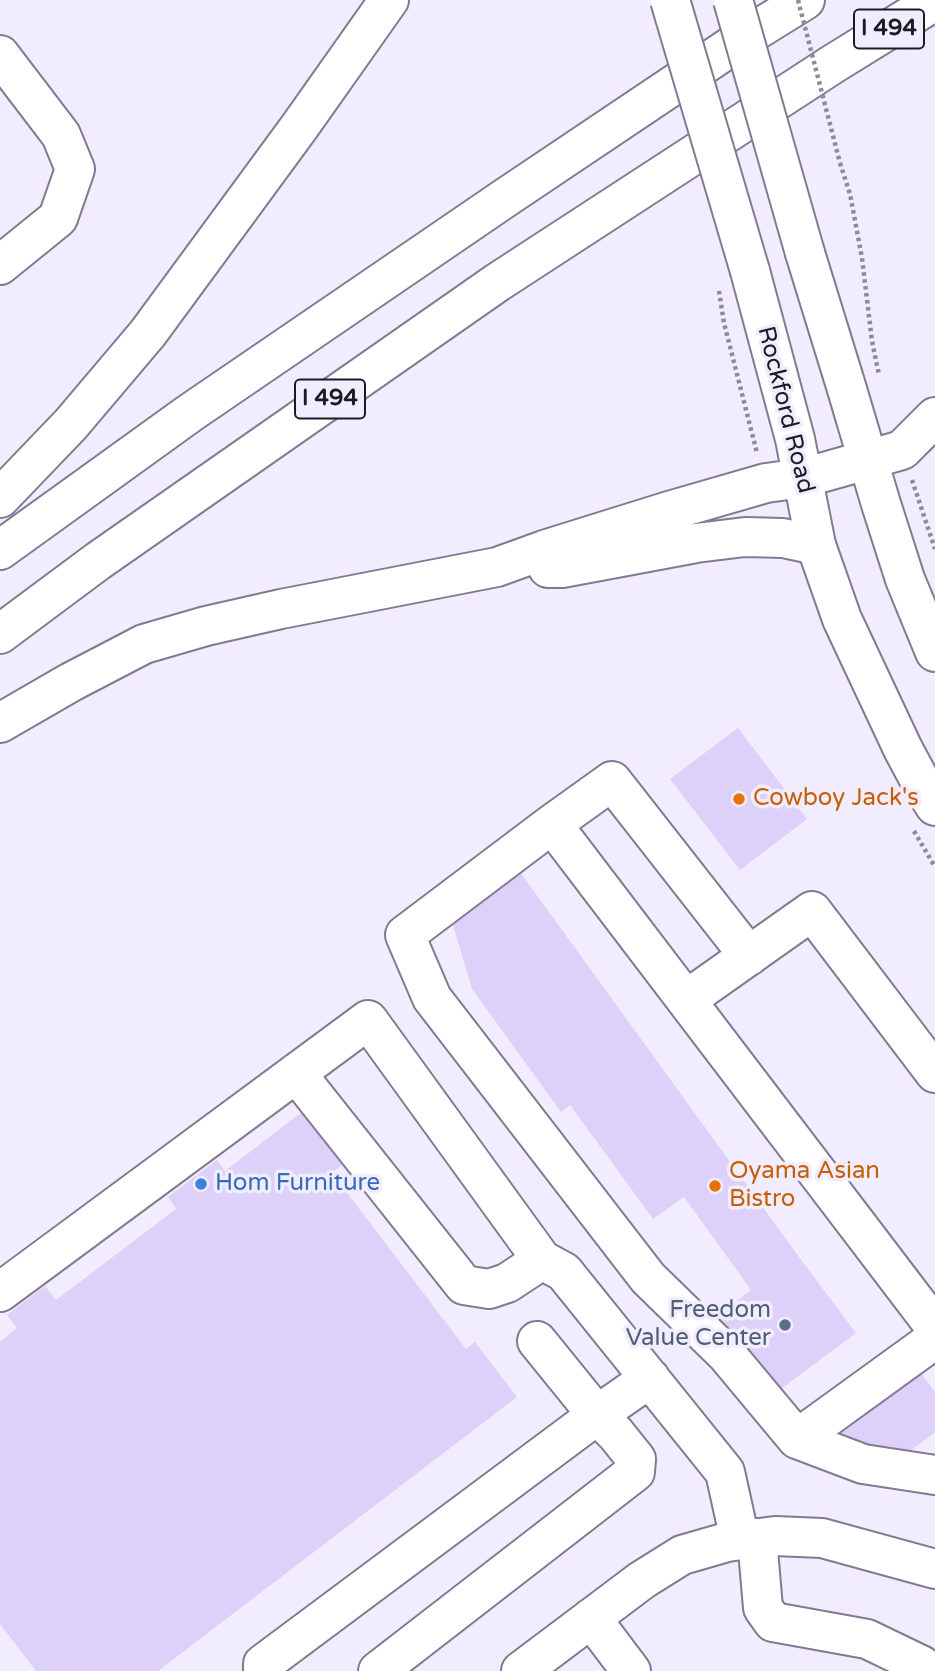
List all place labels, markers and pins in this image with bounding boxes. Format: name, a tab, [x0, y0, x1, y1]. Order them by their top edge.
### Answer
place label: Cowboy Jack's	[753, 785, 919, 813]
marker: Cowboy Jack's	[731, 791, 747, 807]
place label: Oyama Asian Bistro	[729, 1158, 880, 1214]
place label: Hom Furniture	[215, 1170, 380, 1198]
marker: Hom Furniture	[193, 1176, 209, 1192]
marker: Oyama Asian Bistro	[707, 1178, 723, 1194]
place label: Freedom Value Center	[626, 1297, 771, 1353]
marker: Freedom Value Center	[777, 1317, 793, 1333]

